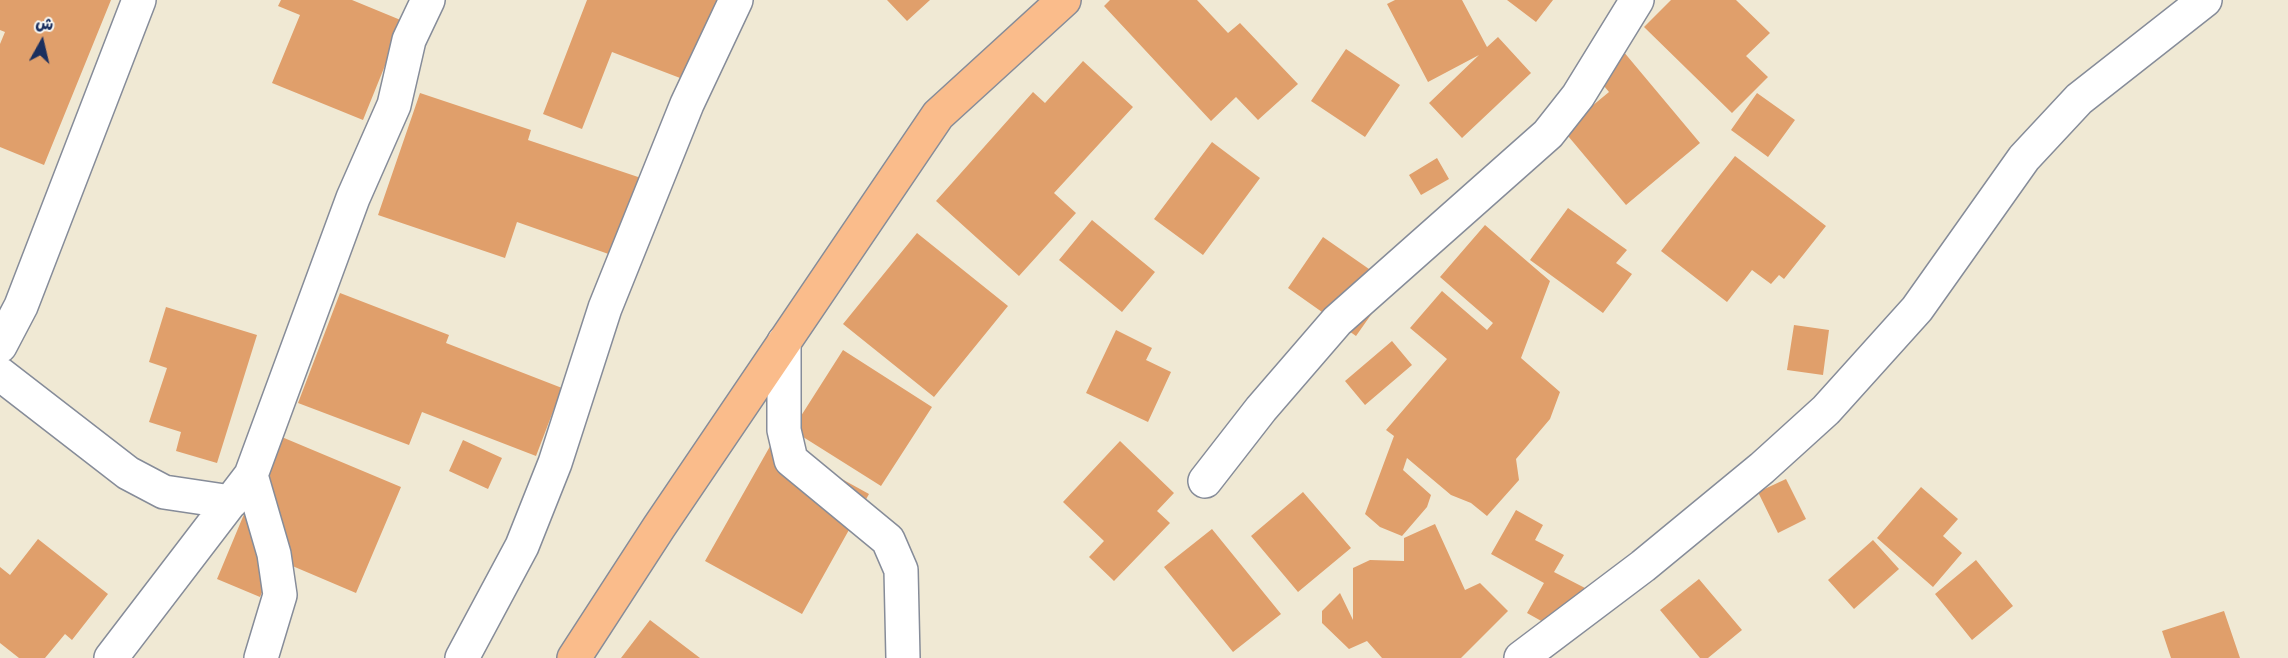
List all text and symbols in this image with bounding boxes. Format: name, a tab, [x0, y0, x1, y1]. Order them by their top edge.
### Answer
north arrow	[12, 12, 72, 72]
text: ش	[34, 13, 55, 35]

